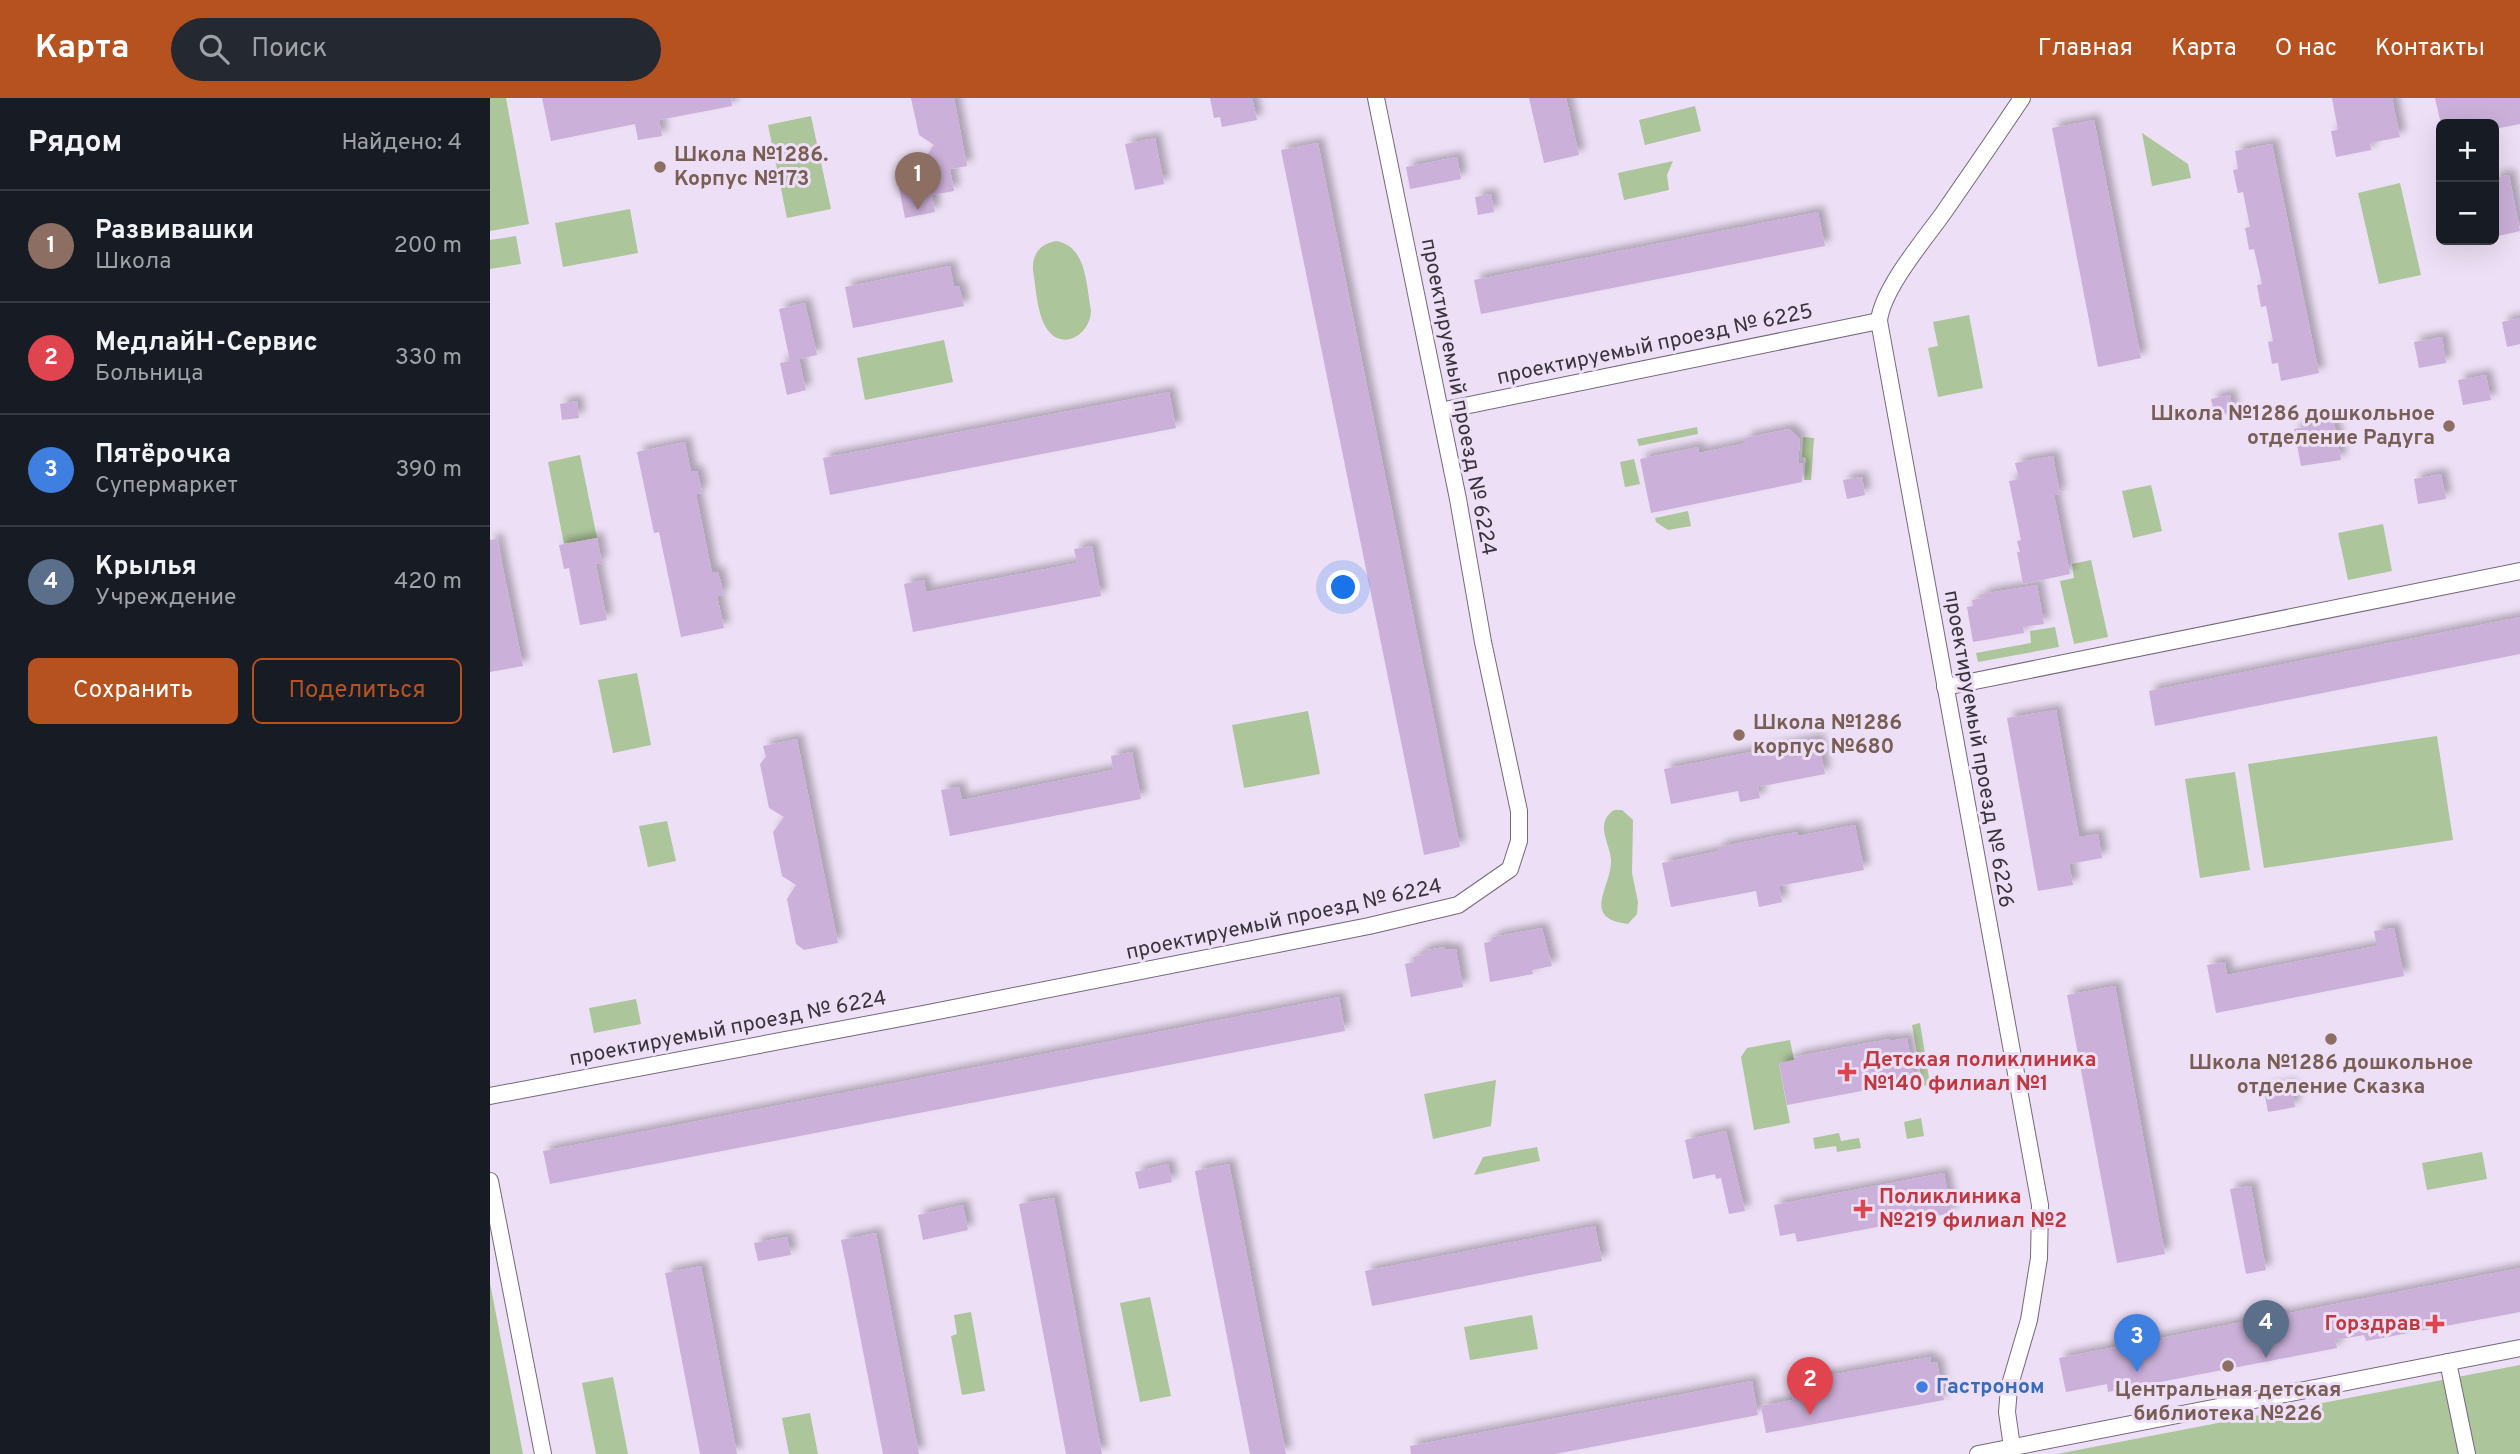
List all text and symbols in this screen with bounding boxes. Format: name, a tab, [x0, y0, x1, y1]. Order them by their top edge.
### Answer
search box	[171, 18, 661, 81]
text: Карта	[35, 28, 129, 70]
icon: search	[195, 30, 233, 68]
text: Поиск	[251, 33, 327, 66]
text: Главная	[2038, 34, 2133, 64]
text: Карта	[2171, 34, 2237, 64]
text: О нас	[2275, 34, 2337, 64]
text: Контакты	[2375, 34, 2485, 64]
map controls	[2436, 119, 2499, 245]
button: +	[2436, 119, 2499, 182]
text: Рядом	[28, 125, 122, 162]
text: Найдено: 4	[341, 129, 462, 158]
place label: Школа №1286. Корпус №173	[674, 142, 828, 193]
pin: 1	[895, 152, 941, 210]
marker: Школа №1286. Корпус №173	[652, 159, 668, 175]
button: −	[2436, 182, 2499, 245]
text: Развивашки	[95, 215, 254, 248]
text: 1	[46, 232, 56, 261]
text: 200 m	[394, 232, 462, 261]
street label: проектируемый проезд № 6224	[1414, 236, 1502, 558]
text: Школа	[95, 248, 171, 277]
street label: проектируемый проезд № 6225	[1494, 298, 1816, 392]
text: МедлайН-Сервис	[95, 327, 318, 360]
text: 2	[44, 344, 58, 373]
text: 330 m	[395, 344, 462, 373]
text: Больница	[95, 360, 203, 389]
place label: Школа №1286 дошкольное отделение Радуга	[2150, 401, 2435, 452]
marker: Школа №1286 дошкольное отделение Радуга	[2441, 418, 2457, 434]
text: Пятёрочка	[95, 439, 231, 472]
text: 3	[44, 456, 58, 485]
text: 390 m	[395, 456, 462, 485]
text: Супермаркет	[95, 472, 238, 501]
text: Крылья	[95, 551, 197, 584]
text: 4	[44, 568, 58, 597]
text: 420 m	[394, 568, 462, 597]
your location	[1326, 570, 1360, 604]
text: Учреждение	[95, 584, 237, 613]
street label: проектируемый проезд № 6226	[1937, 588, 2019, 910]
button: Сохранить	[28, 658, 238, 724]
button: Поделиться	[252, 658, 462, 724]
place label: Школа №1286 корпус №680	[1753, 710, 1902, 761]
marker: Школа №1286 корпус №680	[1731, 727, 1747, 743]
street label: проектируемый проезд № 6224	[1124, 873, 1444, 967]
street label: проектируемый проезд № 6224	[567, 985, 889, 1073]
marker: Школа №1286 дошкольное отделение Сказка	[2323, 1031, 2339, 1047]
place label: Детская поликлиника №140 филиал №1	[1863, 1047, 2096, 1098]
place label: Школа №1286 дошкольное отделение Сказка	[2189, 1050, 2473, 1101]
marker: Детская поликлиника №140 филиал №1	[1837, 1062, 1857, 1082]
place label: Поликлиника №219 филиал №2	[1879, 1184, 2067, 1235]
marker: Поликлиника №219 филиал №2	[1853, 1199, 1873, 1219]
pin: 4	[2243, 1300, 2289, 1358]
place label: Горздрав	[2325, 1311, 2421, 1338]
pin: 3	[2114, 1314, 2160, 1372]
marker: Горздрав	[2427, 1316, 2443, 1332]
pin: 2	[1787, 1357, 1833, 1415]
marker: Центральная детская библиотека №226	[2220, 1358, 2236, 1374]
place label: Гастроном	[1936, 1374, 2045, 1401]
place label: Центральная детская библиотека №226	[2115, 1377, 2341, 1428]
marker: Гастроном	[1914, 1379, 1930, 1395]

